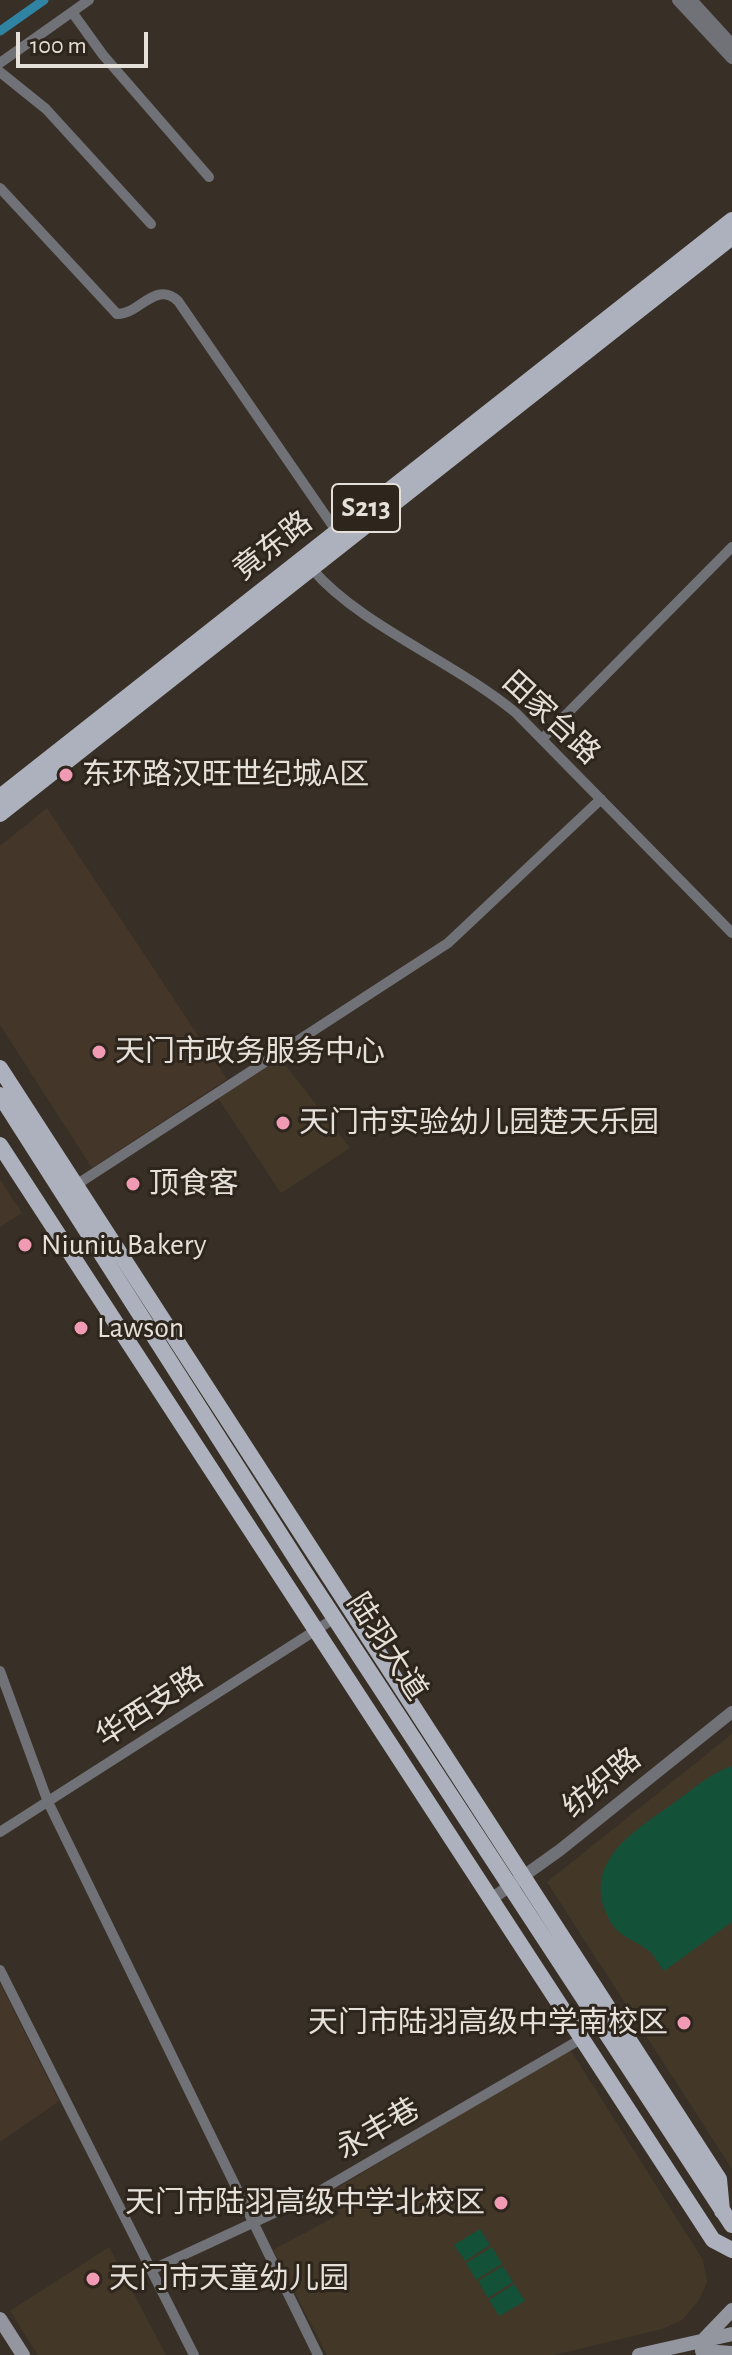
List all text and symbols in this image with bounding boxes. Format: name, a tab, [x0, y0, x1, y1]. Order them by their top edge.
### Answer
scale bar	[20, 16, 152, 66]
text: 100 m	[30, 34, 87, 58]
road number: S213	[332, 484, 400, 532]
street label: 竟东路	[226, 504, 320, 588]
street label: 田家台路	[495, 664, 607, 772]
place label: 东环路汉旺世纪城A区	[82, 757, 369, 793]
marker: 东环路汉旺世纪城A区	[57, 766, 75, 784]
place label: 天门市政务服务中心	[115, 1034, 385, 1070]
marker: 天门市政务服务中心	[90, 1043, 108, 1061]
place label: 天门市实验幼儿园楚天乐园	[299, 1105, 659, 1141]
marker: 天门市实验幼儿园楚天乐园	[274, 1114, 292, 1132]
place label: 顶食客	[149, 1166, 239, 1202]
marker: 顶食客	[124, 1175, 142, 1193]
place label: Niuniu Bakery	[41, 1227, 207, 1263]
marker: Niuniu Bakery	[16, 1236, 34, 1254]
place label: Lawson	[97, 1310, 184, 1346]
marker: Lawson	[72, 1319, 90, 1337]
street label: 陆羽大道	[339, 1587, 435, 1707]
street label: 华西支路	[90, 1659, 210, 1755]
street label: 纺织路	[556, 1741, 648, 1825]
place label: 天门市陆羽高级中学南校区	[308, 2005, 668, 2041]
marker: 天门市陆羽高级中学南校区	[675, 2014, 693, 2032]
street label: 永丰巷	[330, 2091, 426, 2167]
place label: 天门市陆羽高级中学北校区	[125, 2185, 485, 2221]
marker: 天门市陆羽高级中学北校区	[492, 2194, 510, 2212]
place label: 天门市天童幼儿园	[109, 2261, 349, 2297]
marker: 天门市天童幼儿园	[84, 2270, 102, 2288]

